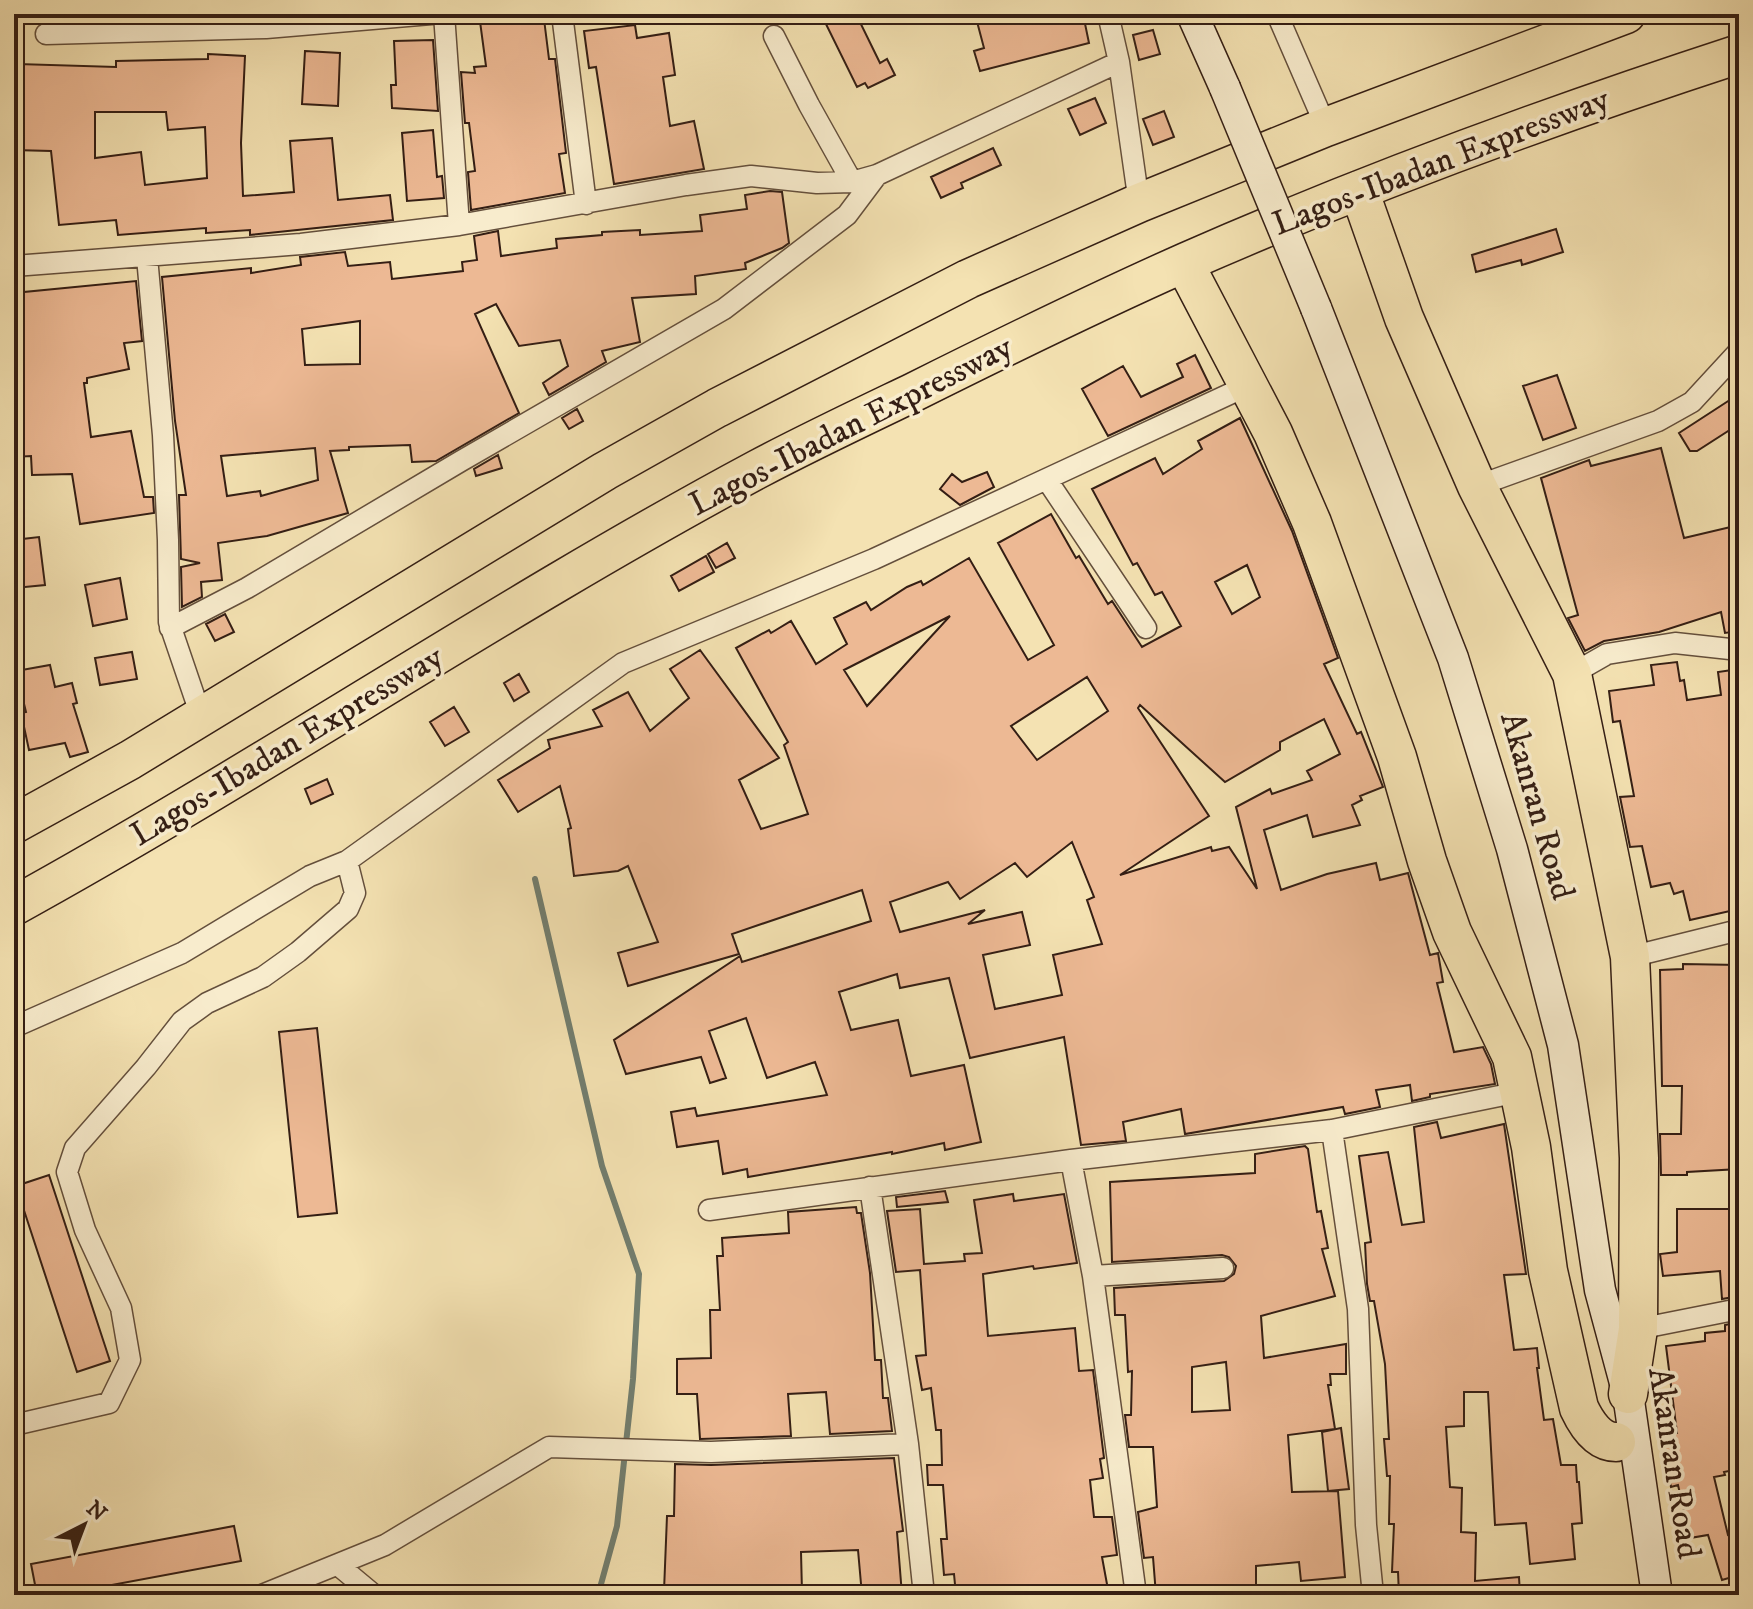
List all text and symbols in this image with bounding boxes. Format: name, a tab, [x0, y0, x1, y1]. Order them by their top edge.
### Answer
street label: Lagos-Ibadan Expressway	[1267, 78, 1616, 246]
street label: Lagos-Ibadan Expressway	[682, 326, 1020, 526]
street label: Lagos-Ibadan Expressway	[123, 636, 452, 856]
street label: Akanran Road	[1490, 707, 1584, 905]
street label: Akanran Road	[1638, 1364, 1710, 1562]
north arrow	[44, 1485, 124, 1565]
text: N	[81, 1495, 112, 1527]

